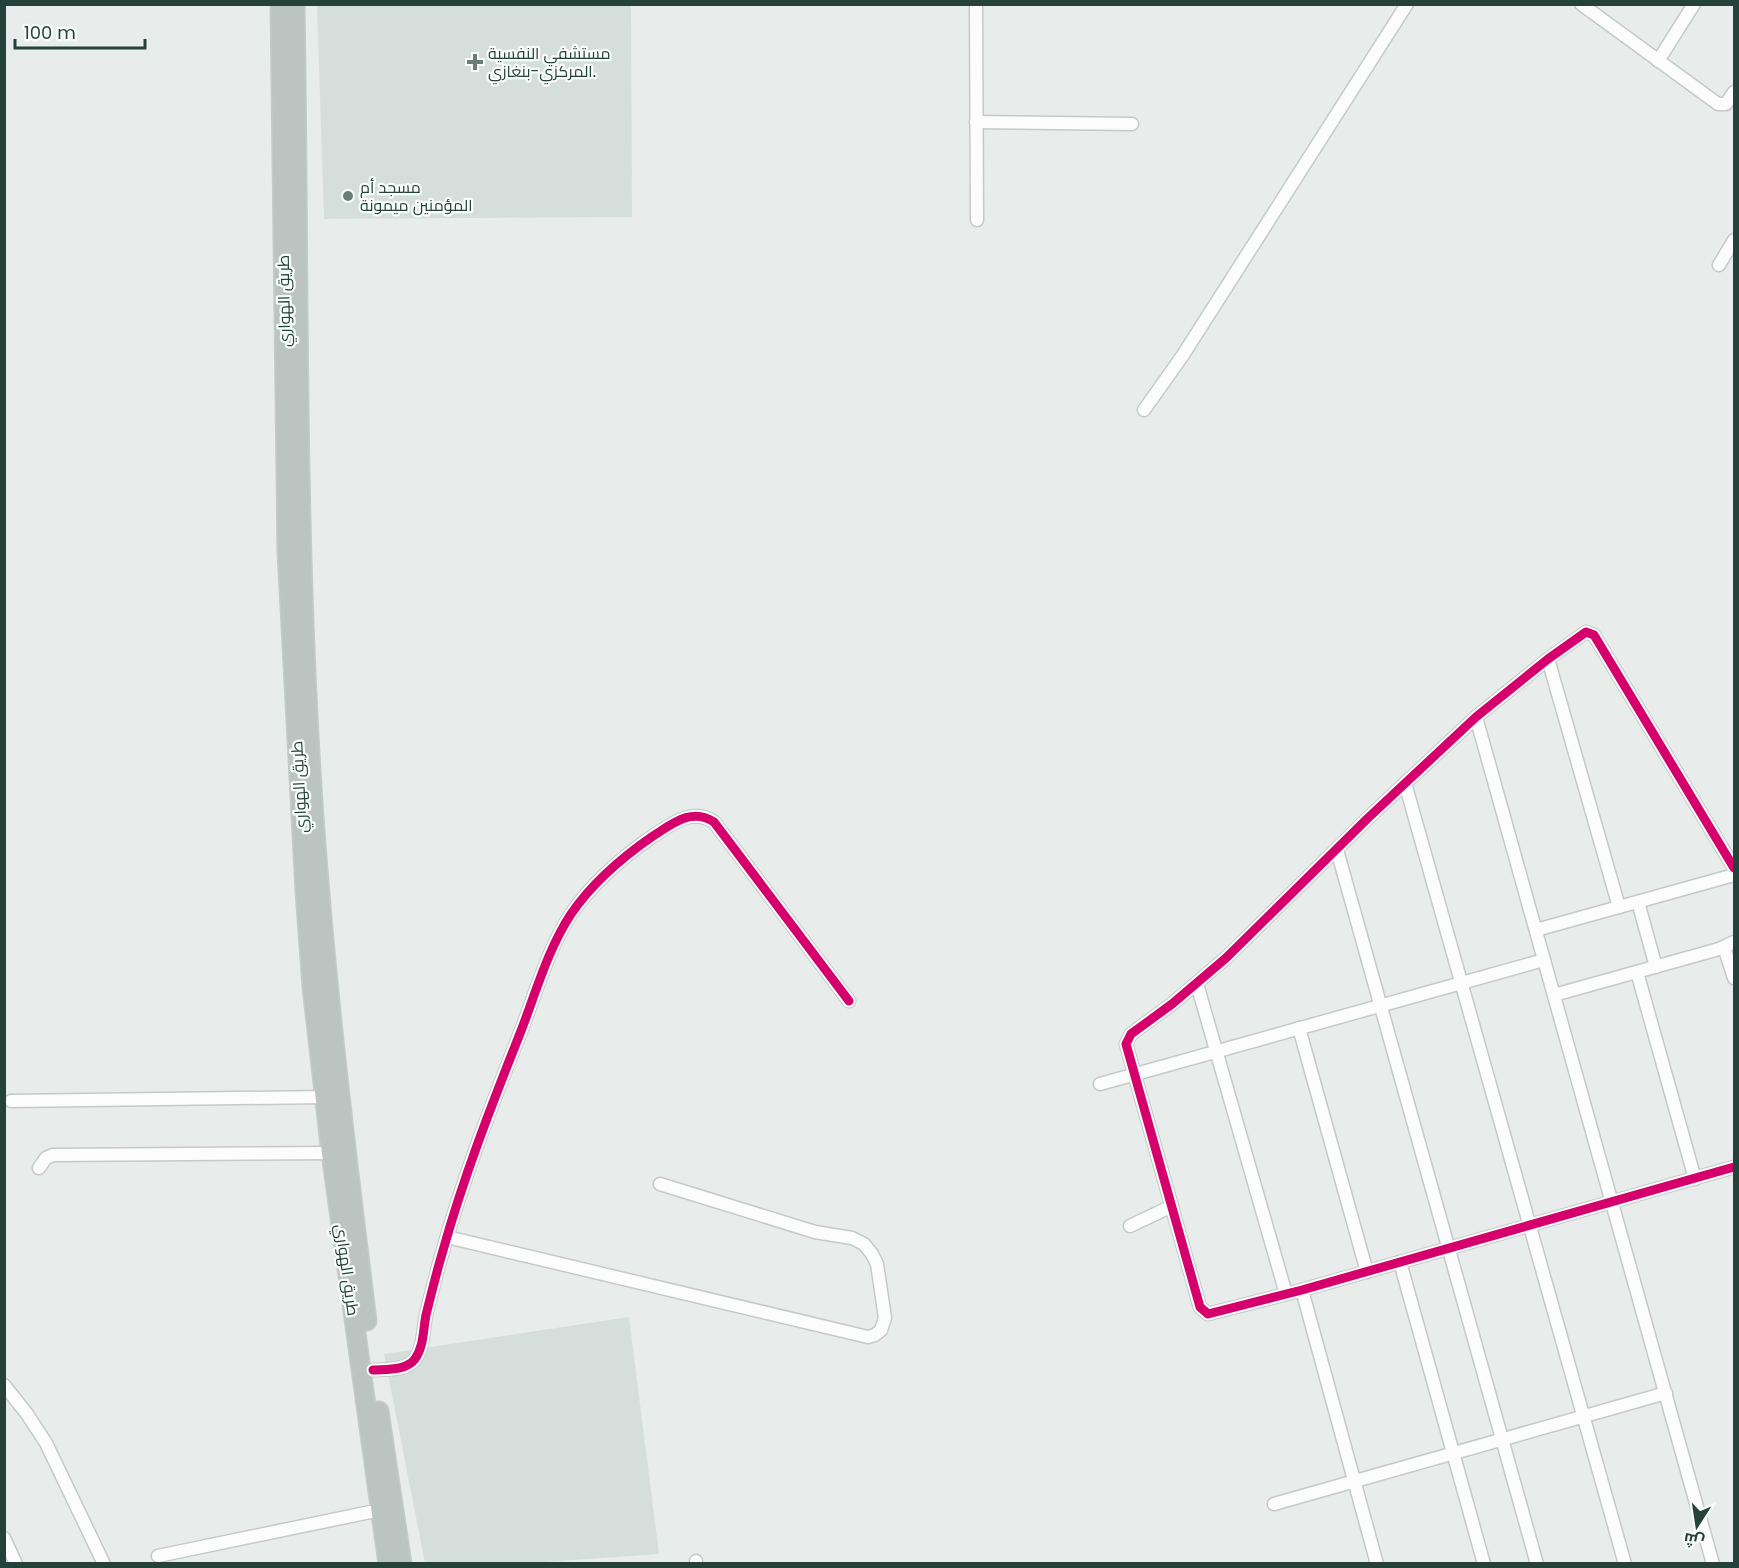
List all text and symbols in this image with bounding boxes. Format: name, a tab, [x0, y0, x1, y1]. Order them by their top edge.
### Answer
scale bar	[15, 12, 146, 50]
text: 100 m	[24, 20, 76, 45]
place label: مستشفي النفسية المركزي-بنغازي.	[488, 42, 610, 85]
marker: مستشفي النفسية المركزي-بنغازي.	[466, 53, 484, 71]
place label: مسجد أم المؤمنين ميمونة	[360, 176, 472, 217]
marker: مسجد أم المؤمنين ميمونة	[341, 189, 355, 203]
street label: طريق الهواري	[272, 255, 298, 347]
street label: طريق الهواري	[285, 740, 315, 834]
street label: طريق الهواري	[327, 1223, 365, 1318]
north arrow	[1667, 1496, 1727, 1556]
text: ش	[1682, 1527, 1706, 1554]

